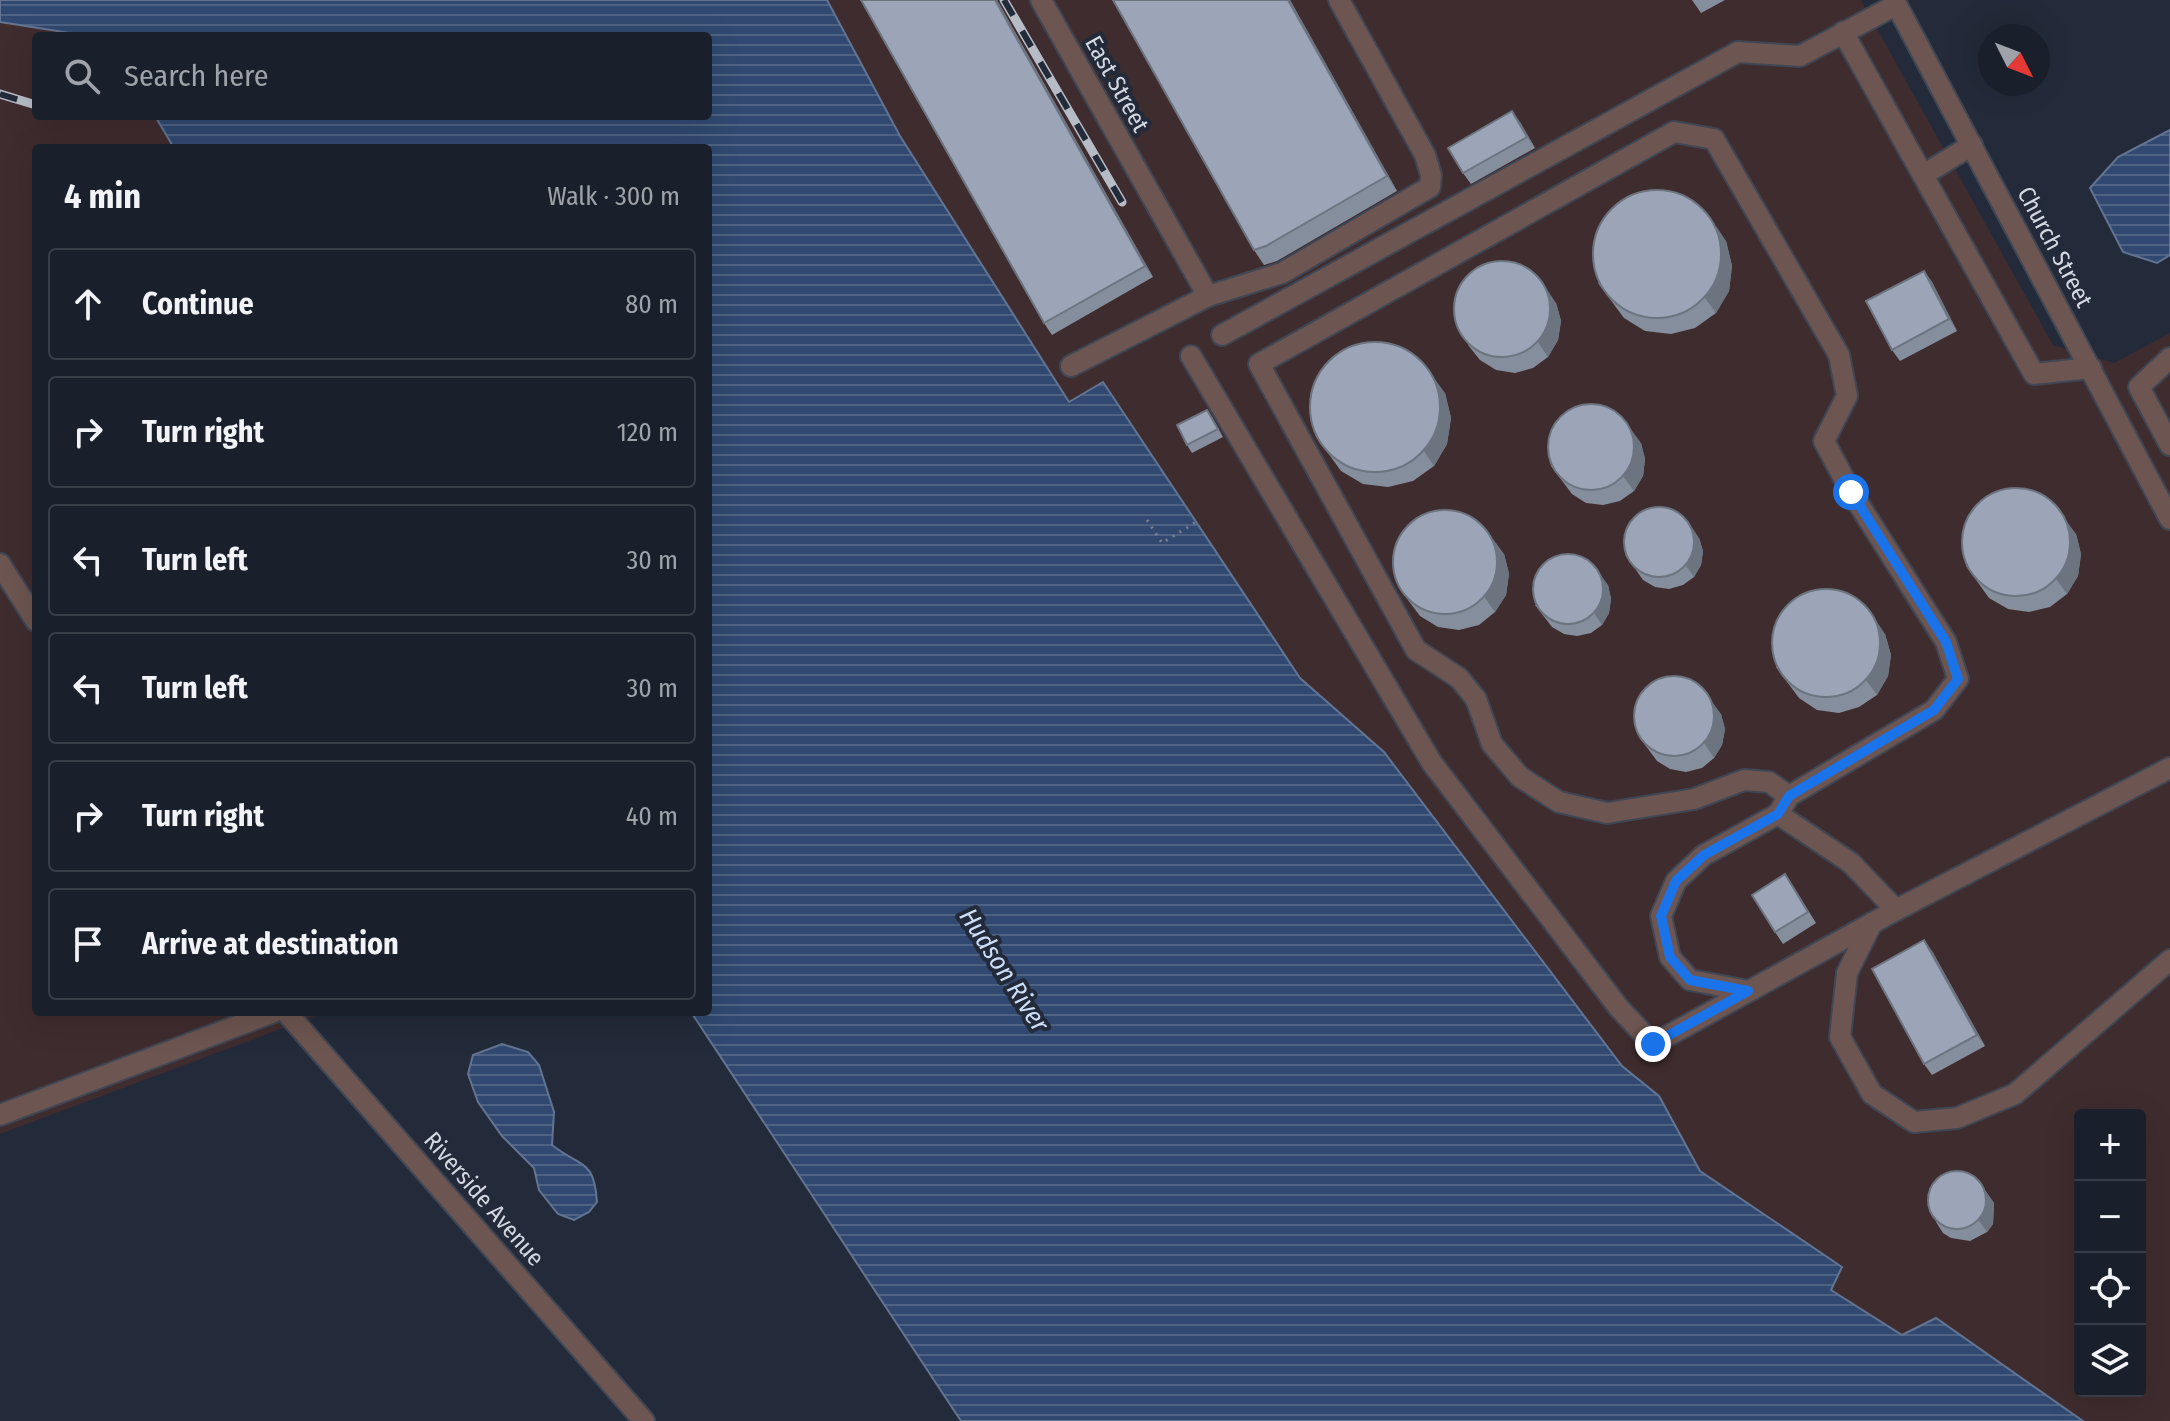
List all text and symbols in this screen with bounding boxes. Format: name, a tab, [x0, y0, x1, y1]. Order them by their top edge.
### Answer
north arrow	[1978, 24, 2050, 96]
street label: East Street	[1079, 31, 1155, 137]
search box	[32, 32, 712, 120]
icon: search	[60, 54, 104, 98]
text: Search here	[124, 58, 269, 94]
text: 4 min	[64, 176, 141, 217]
text: Walk · 300 m	[547, 181, 680, 212]
street label: Church Street	[2012, 182, 2099, 312]
icon: ahead	[66, 282, 110, 326]
text: Continue	[142, 286, 254, 322]
text: 80 m	[625, 289, 678, 320]
icon: right	[66, 410, 110, 454]
text: Turn right	[142, 414, 264, 450]
text: 120 m	[617, 417, 678, 448]
route start	[1833, 474, 1869, 510]
icon: left	[66, 538, 110, 582]
text: Turn left	[142, 542, 248, 578]
text: 30 m	[627, 545, 678, 576]
icon: left	[66, 666, 110, 710]
text: Turn left	[142, 670, 248, 706]
text: 30 m	[627, 673, 678, 704]
icon: right	[66, 794, 110, 838]
text: Turn right	[142, 798, 264, 834]
text: 40 m	[626, 801, 678, 832]
water label: Hudson River	[953, 903, 1056, 1038]
icon: arrive	[66, 922, 110, 966]
text: Arrive at destination	[142, 926, 399, 962]
route end	[1635, 1026, 1671, 1062]
map controls	[2074, 1109, 2146, 1397]
button: +	[2074, 1109, 2146, 1181]
street label: Riverside Avenue	[418, 1126, 550, 1272]
button: −	[2074, 1181, 2146, 1253]
button: locate	[2074, 1253, 2146, 1325]
button: layers	[2074, 1325, 2146, 1397]

